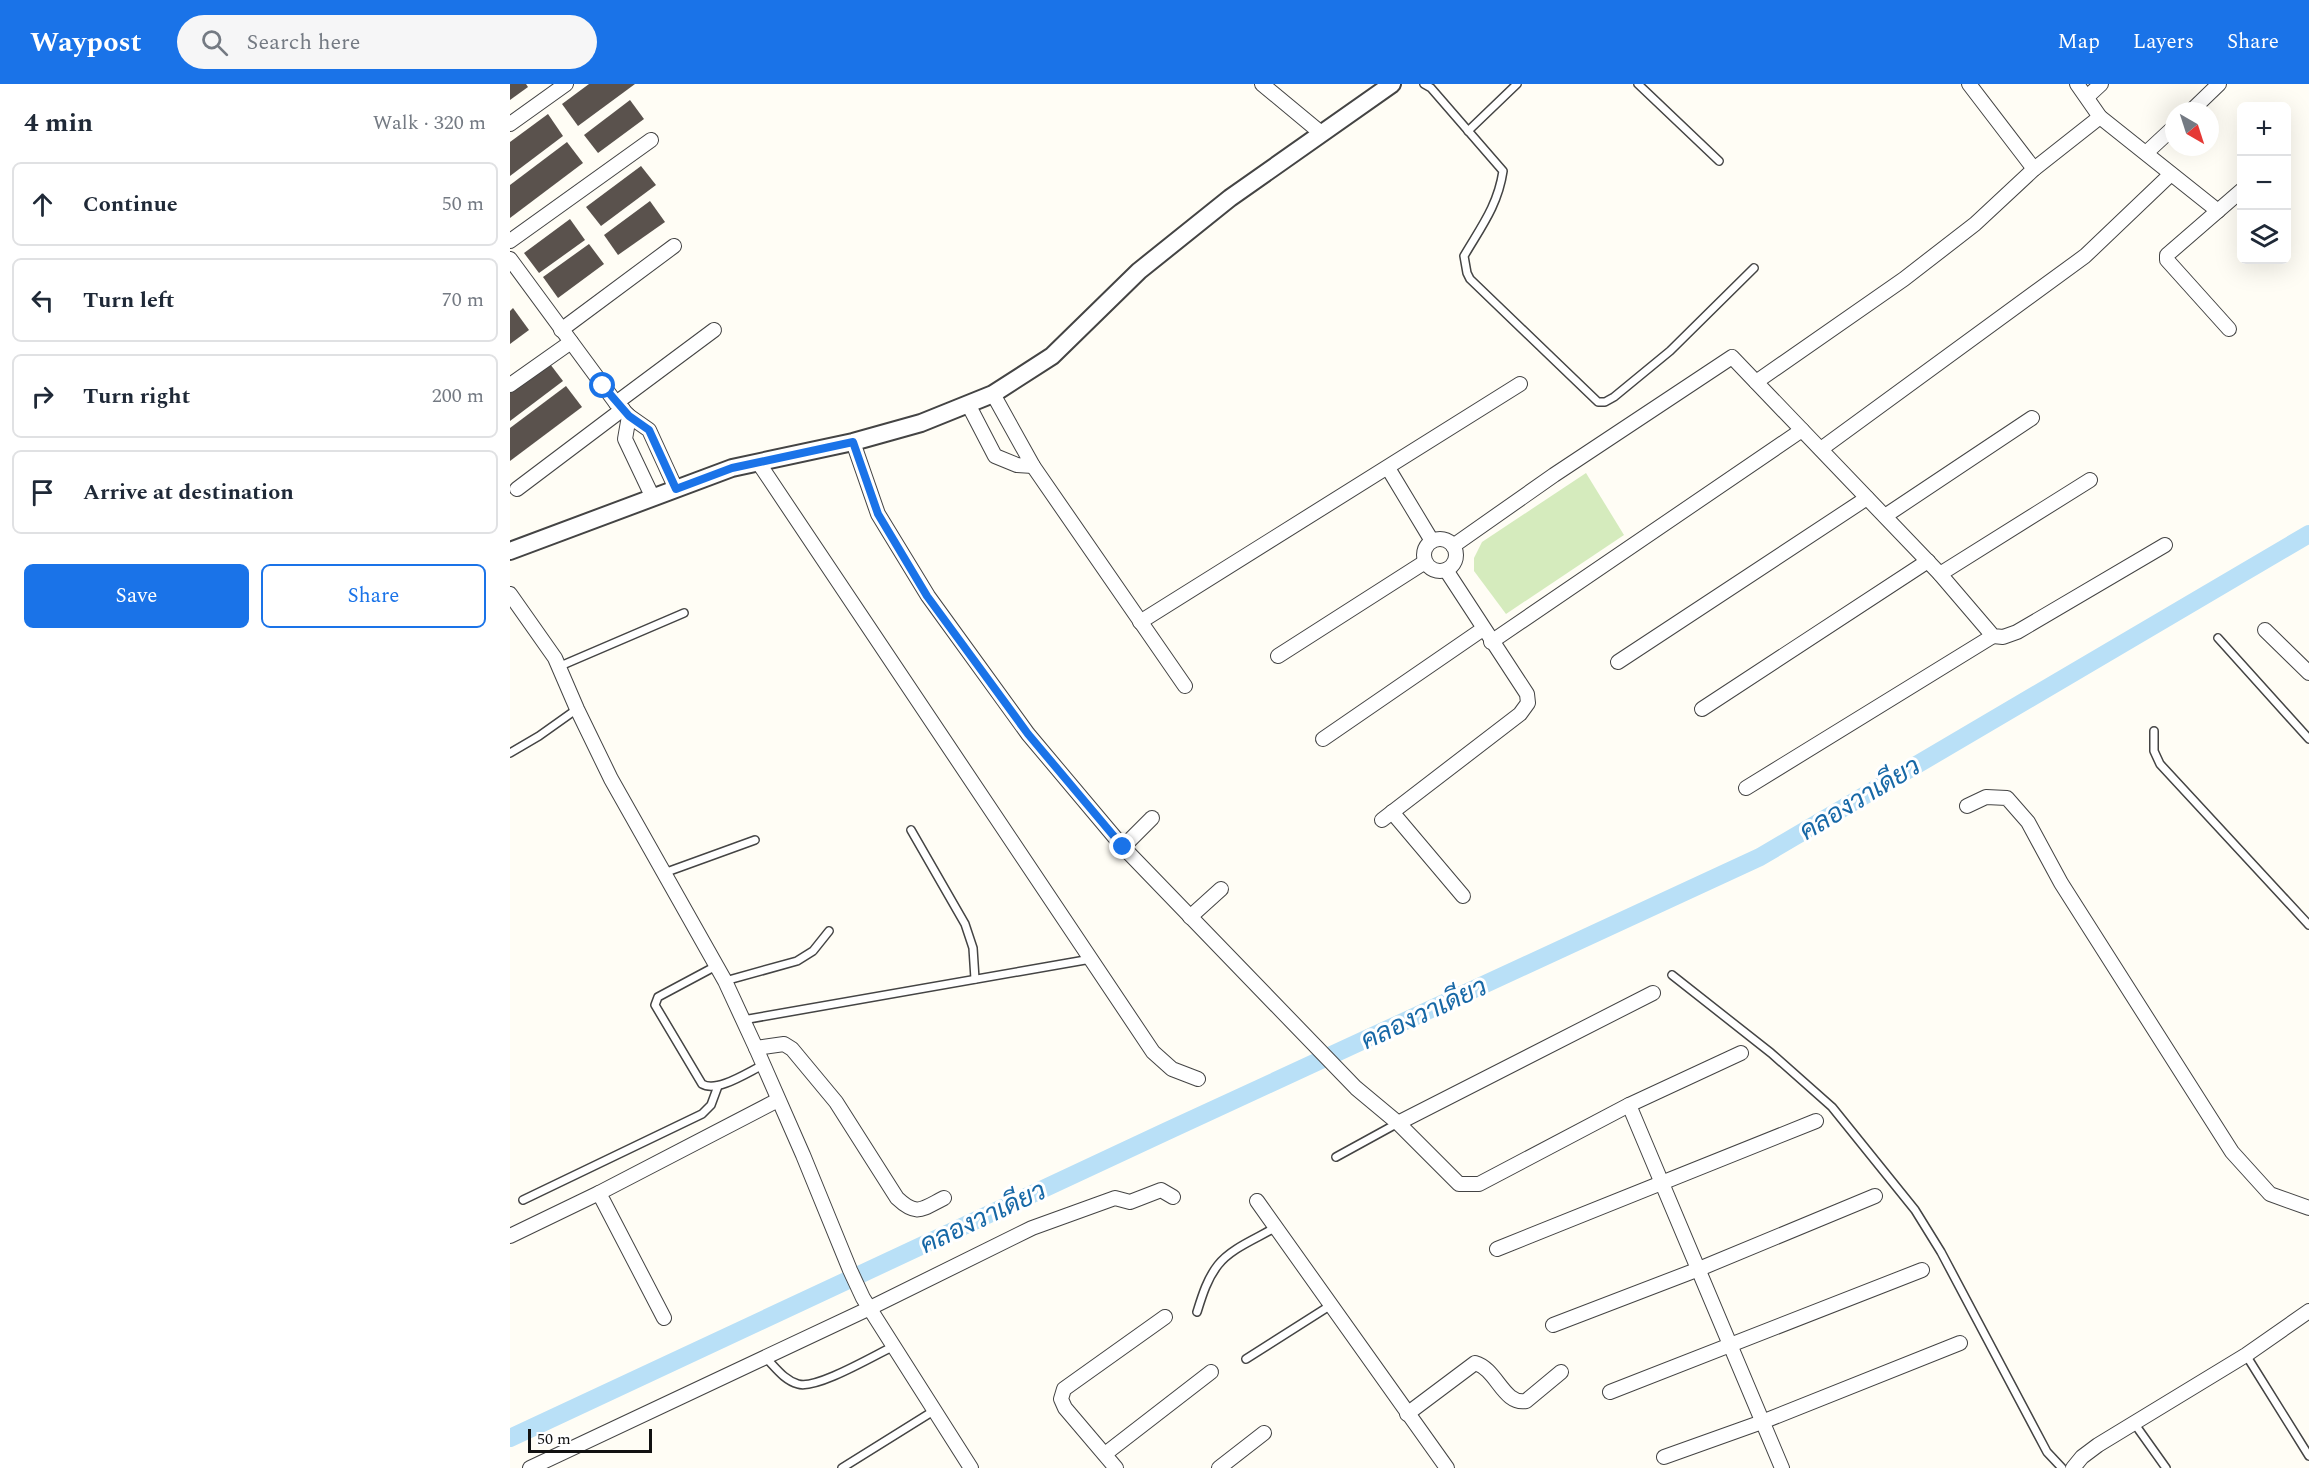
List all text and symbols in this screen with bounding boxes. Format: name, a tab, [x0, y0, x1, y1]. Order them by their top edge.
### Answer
search box	[177, 15, 597, 69]
text: Waypost	[30, 21, 141, 64]
icon: search	[198, 26, 231, 59]
text: Search here	[246, 26, 361, 59]
text: Map	[2058, 26, 2100, 58]
text: Layers	[2133, 26, 2194, 58]
text: Share	[2227, 26, 2279, 58]
north arrow	[2165, 102, 2219, 156]
map controls	[2237, 102, 2291, 264]
button: +	[2237, 102, 2291, 156]
text: 4 min	[24, 103, 93, 143]
text: Walk · 320 m	[373, 108, 486, 138]
button: −	[2237, 156, 2291, 210]
icon: ahead	[26, 188, 59, 221]
text: Continue	[83, 188, 178, 221]
text: 50 m	[442, 189, 484, 219]
button: layers	[2237, 210, 2291, 264]
icon: left	[26, 284, 59, 317]
text: Turn left	[83, 284, 175, 317]
text: 70 m	[442, 285, 484, 315]
route start	[589, 372, 615, 398]
icon: right	[26, 380, 59, 413]
text: Turn right	[83, 380, 190, 413]
text: 200 m	[432, 381, 484, 411]
icon: arrive	[26, 476, 59, 509]
text: Arrive at destination	[83, 476, 294, 509]
button: Save	[24, 564, 249, 628]
button: Share	[261, 564, 486, 628]
water label: คลองวาเดียว	[1792, 747, 1928, 851]
route end	[1109, 833, 1135, 859]
water label: คลองวาเดียว	[1354, 967, 1494, 1061]
water label: คลองวาเดียว	[913, 1171, 1053, 1265]
scale bar	[528, 1426, 652, 1454]
text: 50 m	[537, 1427, 571, 1451]

